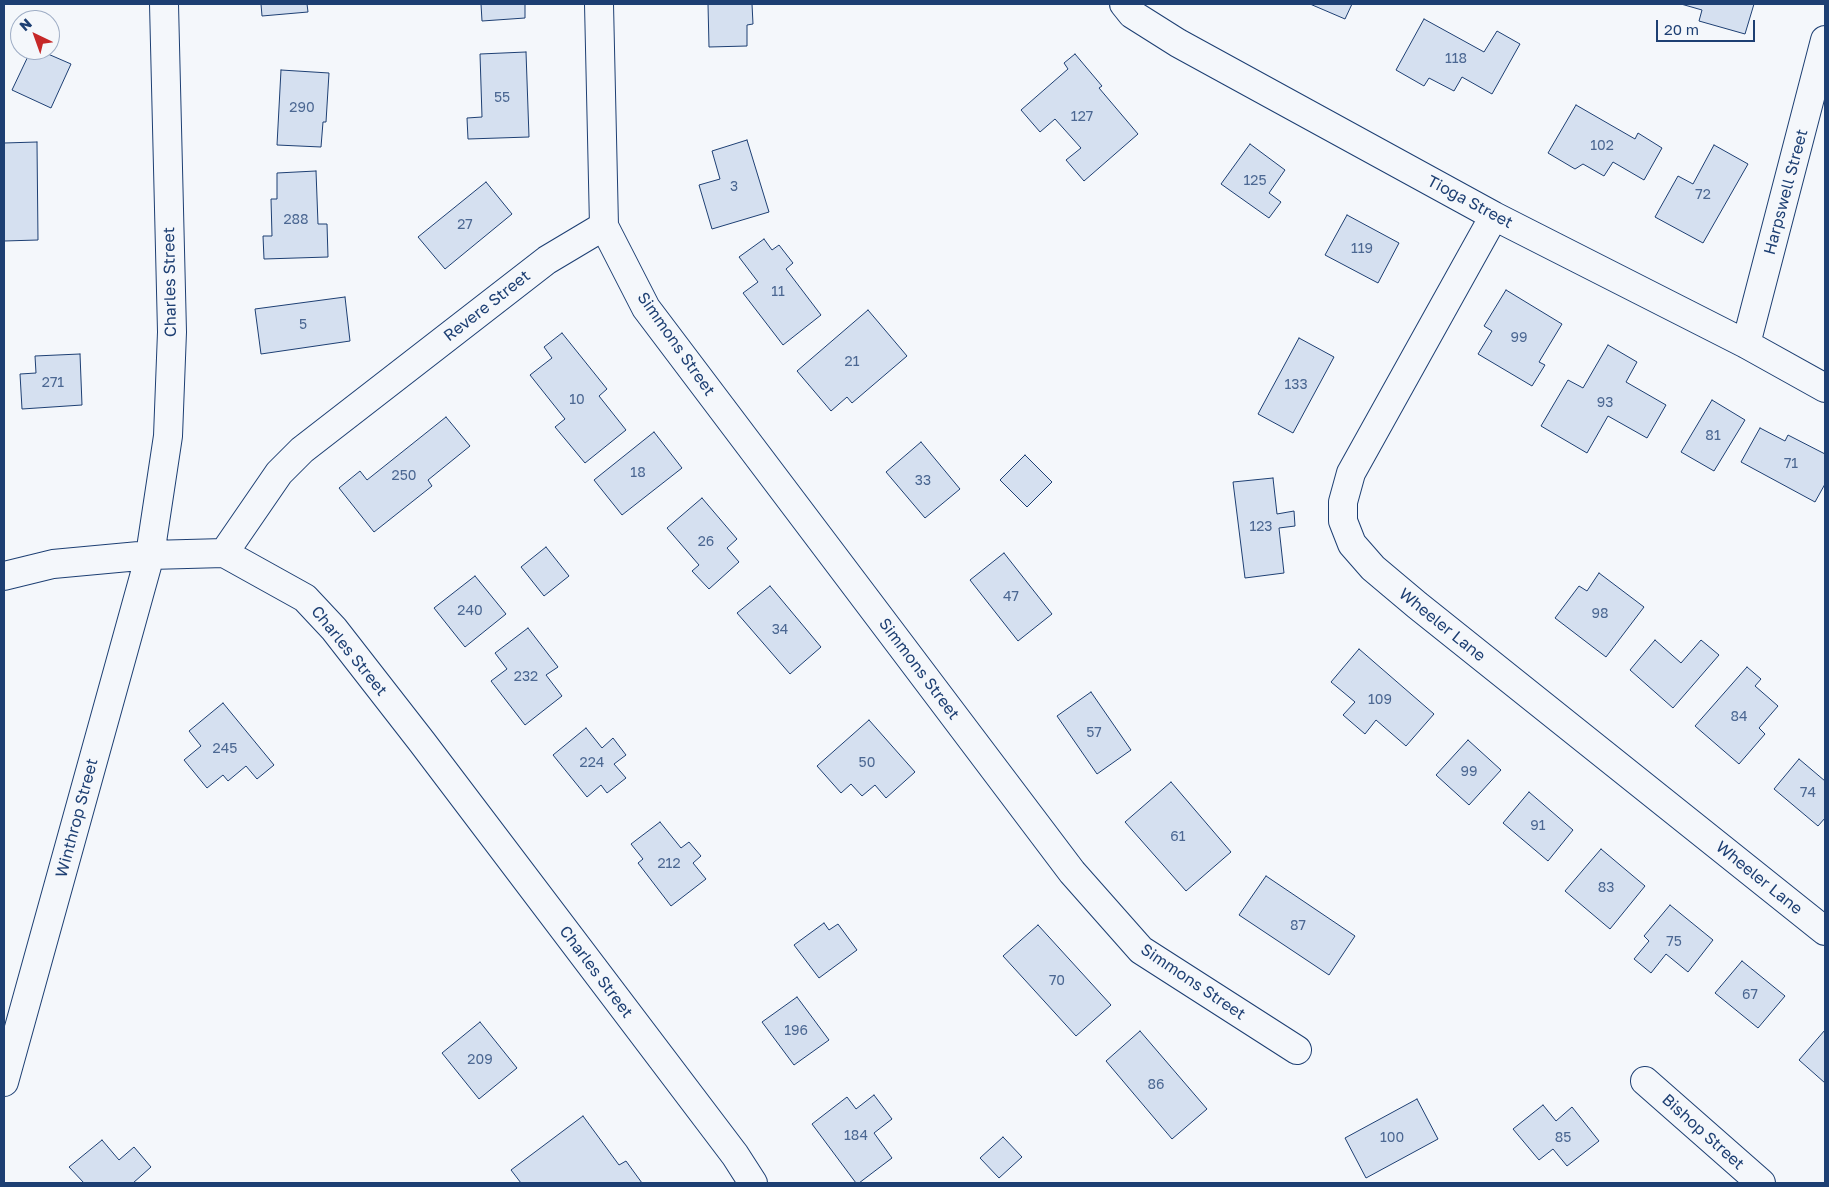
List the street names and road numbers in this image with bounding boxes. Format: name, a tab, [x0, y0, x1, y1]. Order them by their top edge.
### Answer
street label: Harpswell Street	[1760, 127, 1812, 257]
street label: Tioga Street	[1424, 171, 1516, 233]
street label: Charles Street	[159, 227, 181, 337]
street label: Revere Street	[440, 266, 534, 346]
street label: Simmons Street	[633, 288, 719, 400]
street label: Wheeler Lane	[1395, 584, 1489, 666]
street label: Charles Street	[307, 602, 391, 700]
street label: Simmons Street	[875, 614, 963, 724]
street label: Winthrop Street	[52, 756, 102, 880]
street label: Wheeler Lane	[1712, 837, 1806, 919]
street label: Charles Street	[555, 922, 637, 1022]
street label: Simmons Street	[1137, 940, 1249, 1024]
street label: Bishop Street	[1658, 1090, 1748, 1174]

